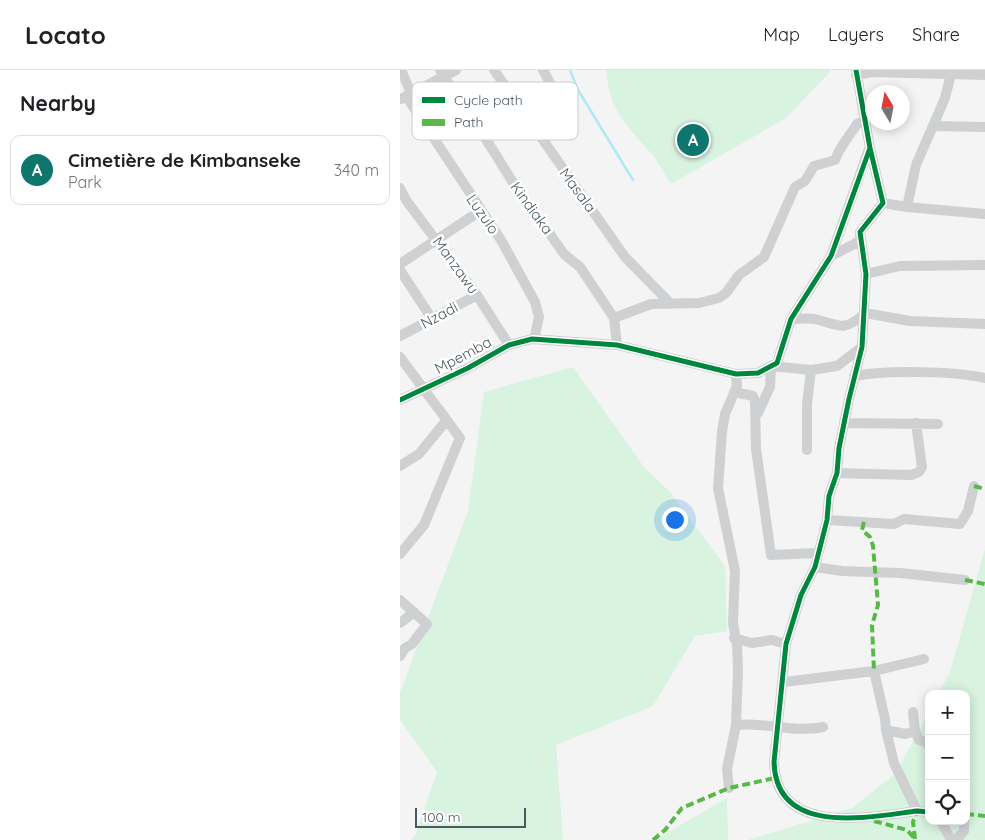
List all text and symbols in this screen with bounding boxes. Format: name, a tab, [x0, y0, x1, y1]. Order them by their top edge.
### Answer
text: Locato	[25, 20, 106, 50]
text: Map	[763, 23, 800, 46]
text: Layers	[828, 23, 884, 46]
text: Share	[912, 23, 960, 46]
legend	[412, 82, 578, 140]
north arrow	[865, 85, 910, 130]
text: Nearby	[20, 90, 96, 116]
text: Cycle path	[454, 91, 523, 109]
text: Path	[454, 113, 483, 131]
pin: A	[677, 121, 709, 159]
text: Cimetière de Kimbanseke	[68, 148, 301, 172]
text: A	[32, 160, 42, 180]
text: 340 m	[334, 160, 379, 180]
street label: Masala	[556, 164, 600, 216]
text: Park	[68, 172, 102, 192]
street label: Kindiaka	[507, 178, 557, 238]
street label: Luzulo	[462, 190, 504, 238]
street label: Manzawu	[429, 233, 483, 297]
street label: Nzadi	[417, 297, 461, 333]
street label: Mpemba	[431, 332, 495, 378]
your location	[662, 507, 688, 533]
map controls	[925, 690, 970, 825]
button: +	[925, 690, 970, 735]
button: −	[925, 735, 970, 780]
button: locate	[925, 780, 970, 825]
scale bar	[415, 805, 526, 828]
text: 100 m	[422, 808, 460, 826]

